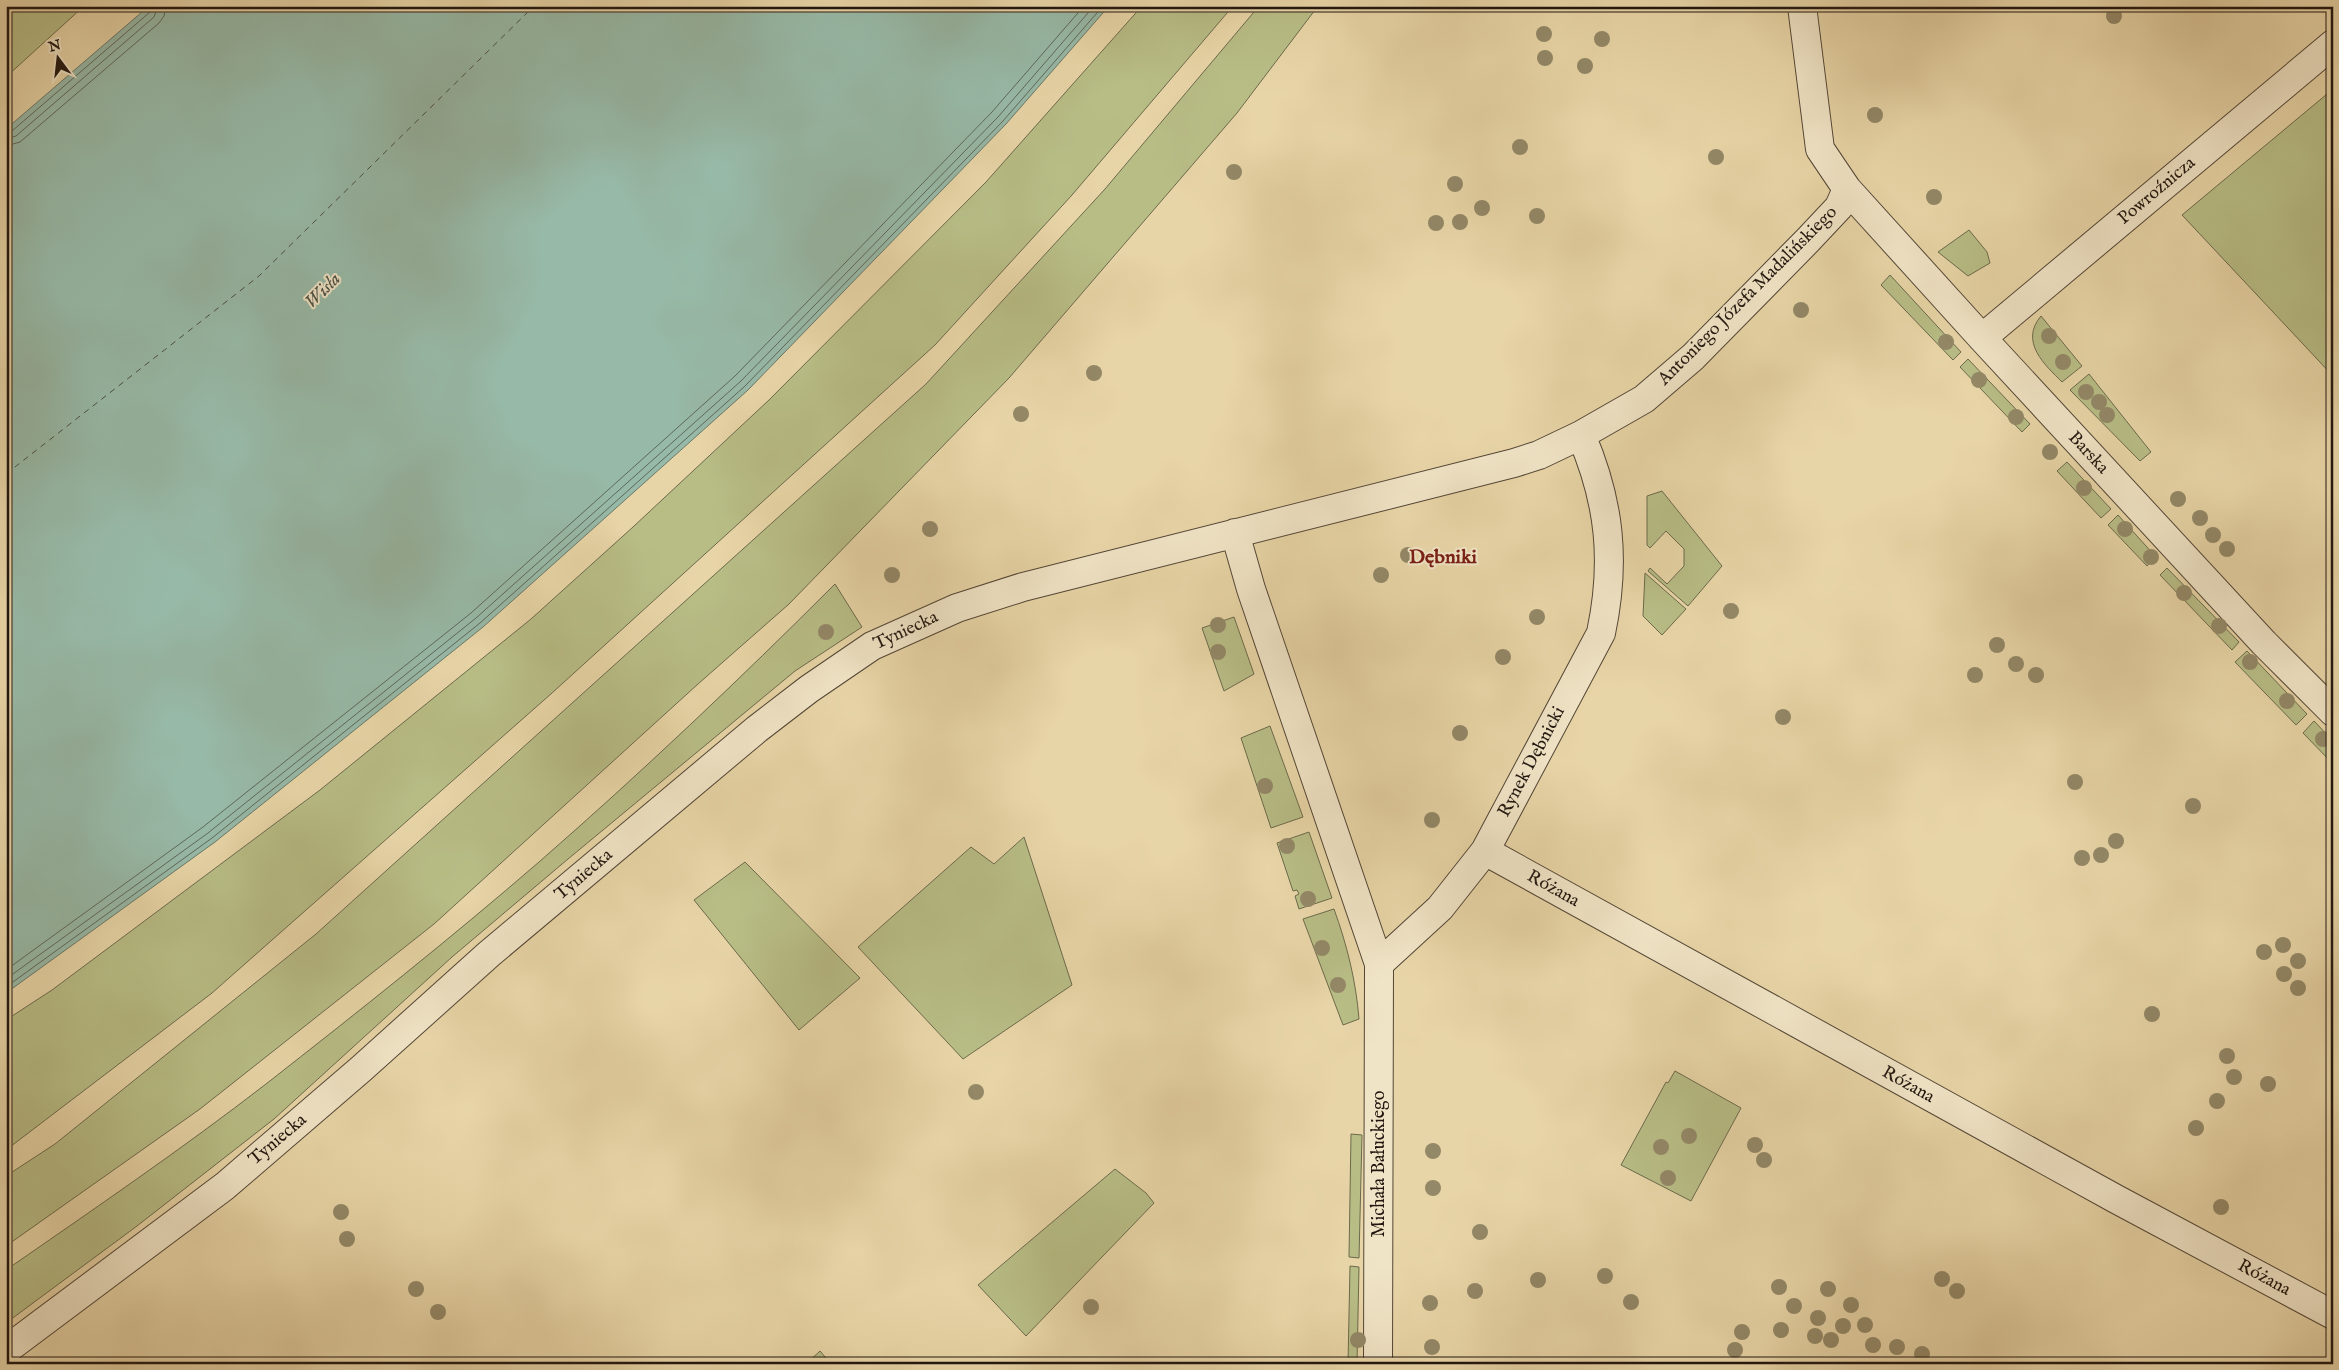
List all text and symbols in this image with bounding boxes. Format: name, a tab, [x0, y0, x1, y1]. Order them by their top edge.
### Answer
north arrow	[32, 32, 82, 82]
text: N	[46, 36, 63, 57]
street label: Powroźnicza	[2114, 152, 2201, 230]
street label: Antoniego Józefa Madalińskiego	[1653, 201, 1843, 391]
water label: Wisła	[300, 268, 346, 314]
street label: Barska	[2063, 427, 2114, 479]
district label: Dębniki	[1409, 545, 1478, 570]
street label: Tyniecka	[870, 606, 942, 656]
street label: Rynek Dębnicki	[1493, 703, 1571, 821]
street label: Tyniecka	[550, 844, 618, 906]
street label: Różana	[1523, 865, 1584, 913]
street label: Różana	[1878, 1061, 1939, 1109]
street label: Michała Bałuckiego	[1368, 1090, 1391, 1238]
street label: Tyniecka	[244, 1109, 312, 1171]
street label: Różana	[2234, 1255, 2295, 1302]

